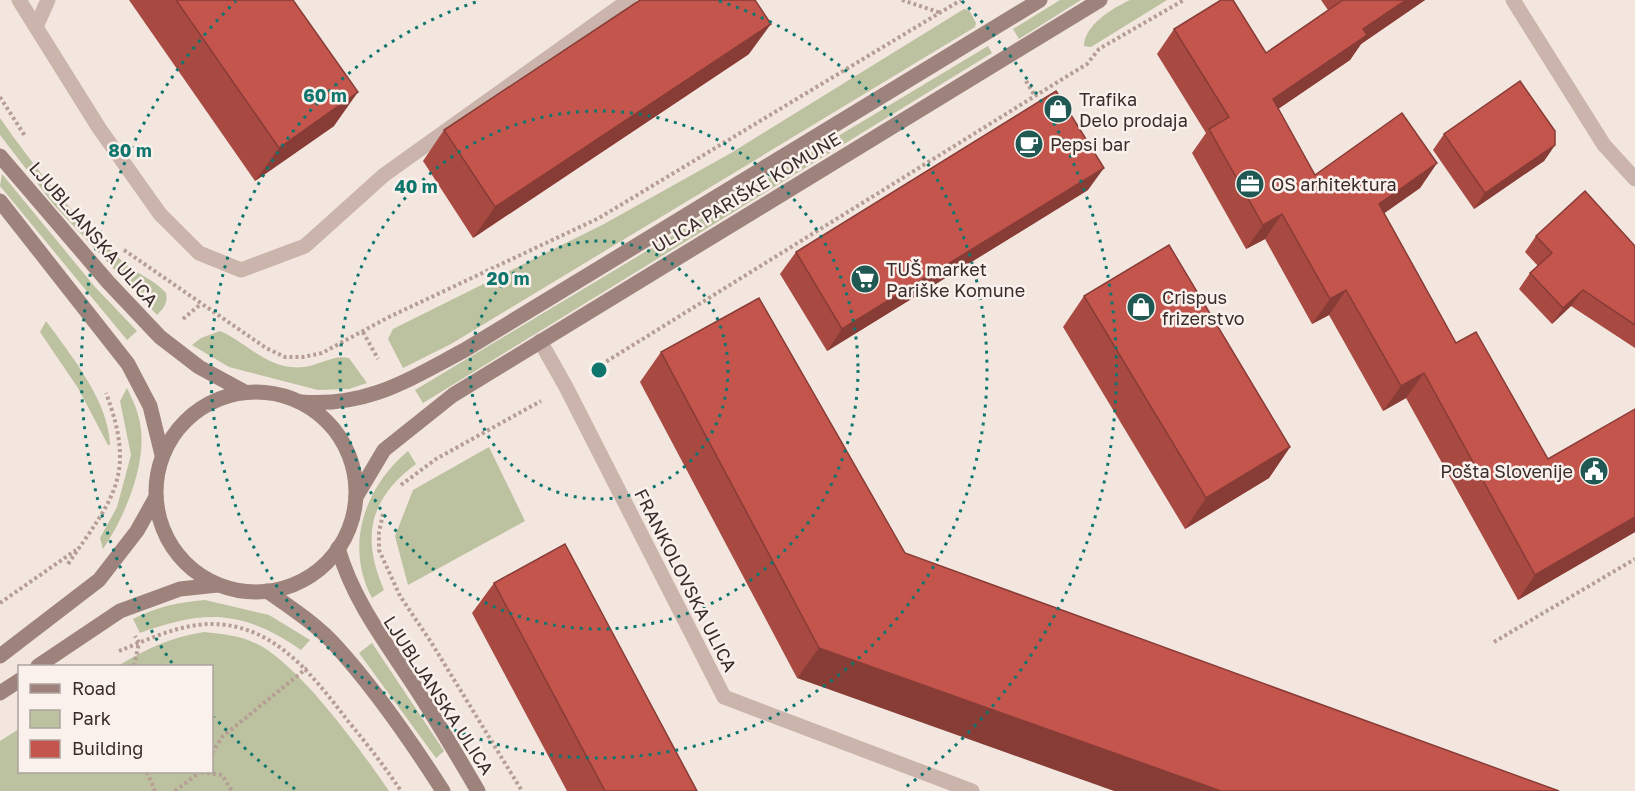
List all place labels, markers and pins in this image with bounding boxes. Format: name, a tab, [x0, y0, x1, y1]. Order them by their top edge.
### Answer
place label: Trafika Delo prodaja	[1079, 88, 1188, 131]
shop icon: Trafika Delo prodaja	[1042, 93, 1074, 125]
cafe icon: Pepsi bar	[1013, 128, 1045, 160]
place label: Pepsi bar	[1050, 133, 1130, 155]
office icon: OS arhitektura	[1234, 168, 1266, 200]
place label: OS arhitektura	[1271, 173, 1397, 195]
place label: TUŠ market Pariške Komune	[886, 258, 1025, 301]
supermarket icon: TUŠ market Pariške Komune	[849, 263, 881, 295]
place label: Crispus frizerstvo	[1162, 286, 1245, 329]
shop icon: Crispus frizerstvo	[1125, 291, 1157, 323]
centre of rings	[589, 360, 609, 380]
public building icon: Pošta Slovenije	[1578, 455, 1610, 487]
place label: Pošta Slovenije	[1440, 460, 1573, 482]

